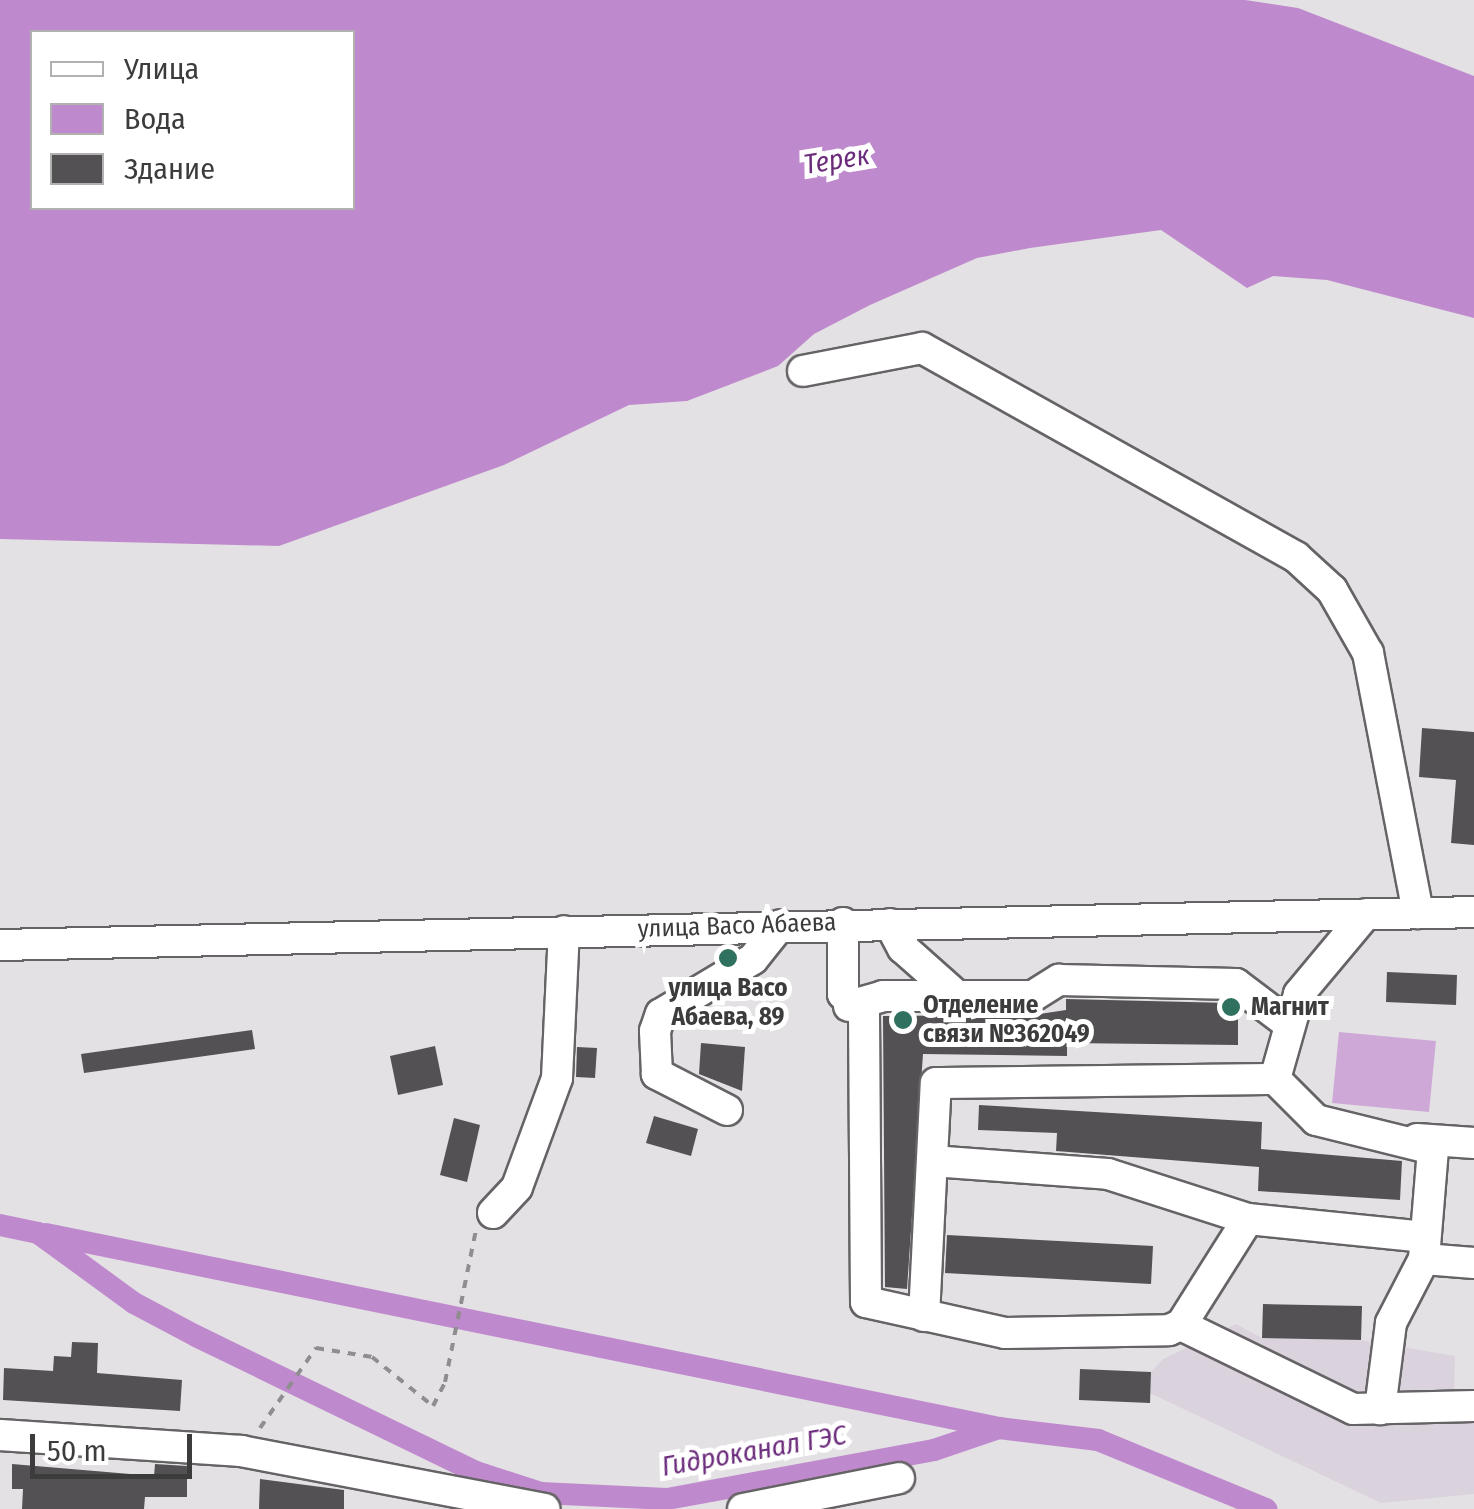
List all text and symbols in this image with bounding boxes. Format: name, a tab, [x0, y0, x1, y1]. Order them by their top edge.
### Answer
legend	[30, 30, 355, 210]
text: Улица	[124, 51, 199, 87]
text: Вода	[124, 101, 186, 137]
water label: Терек	[802, 138, 872, 182]
text: Здание	[124, 151, 215, 187]
street label: улица Васо Абаева	[637, 908, 837, 944]
marker: улица Васо Абаева, 89	[717, 947, 739, 969]
place label: улица Васо Абаева, 89	[668, 974, 788, 1033]
place label: Отделение связи №362049	[923, 991, 1090, 1050]
place label: Магнит	[1251, 992, 1329, 1022]
marker: Магнит	[1220, 996, 1242, 1018]
marker: Отделение связи №362049	[892, 1009, 914, 1031]
scale bar	[35, 1414, 198, 1476]
water label: Гидроканал ГЭС	[659, 1418, 849, 1484]
text: 50 m	[47, 1433, 107, 1469]

